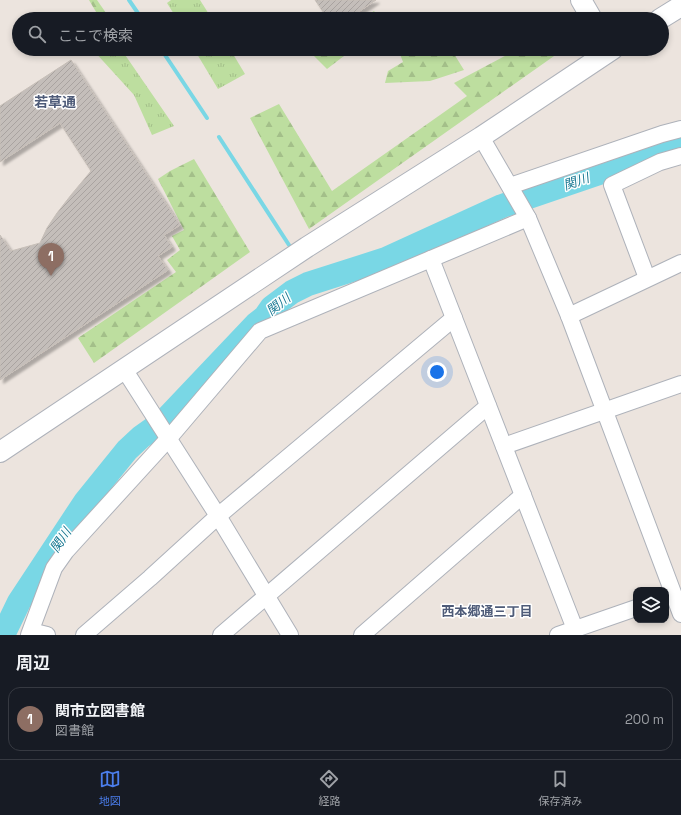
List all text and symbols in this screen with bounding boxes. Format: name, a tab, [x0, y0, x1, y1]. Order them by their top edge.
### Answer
search box	[12, 12, 669, 56]
icon: search	[26, 23, 48, 45]
text: ここで検索	[58, 26, 133, 45]
district label: 若草通	[34, 93, 76, 111]
water label: 関川	[561, 169, 593, 194]
pin: 1	[38, 243, 64, 276]
water label: 関川	[263, 288, 295, 319]
your location	[427, 362, 447, 382]
water label: 関川	[46, 523, 76, 556]
map controls	[633, 587, 669, 623]
button: layers	[633, 587, 669, 623]
district label: 西本郷通三丁目	[441, 603, 533, 620]
text: 周辺	[16, 652, 50, 674]
text: 関市立図書館	[55, 701, 145, 720]
text: 1	[27, 711, 33, 728]
text: 200 m	[625, 711, 664, 728]
text: 図書館	[55, 722, 94, 739]
tab: 地図	[99, 768, 121, 808]
tab: 経路	[318, 768, 340, 808]
tab: 保存済み	[538, 768, 582, 808]

